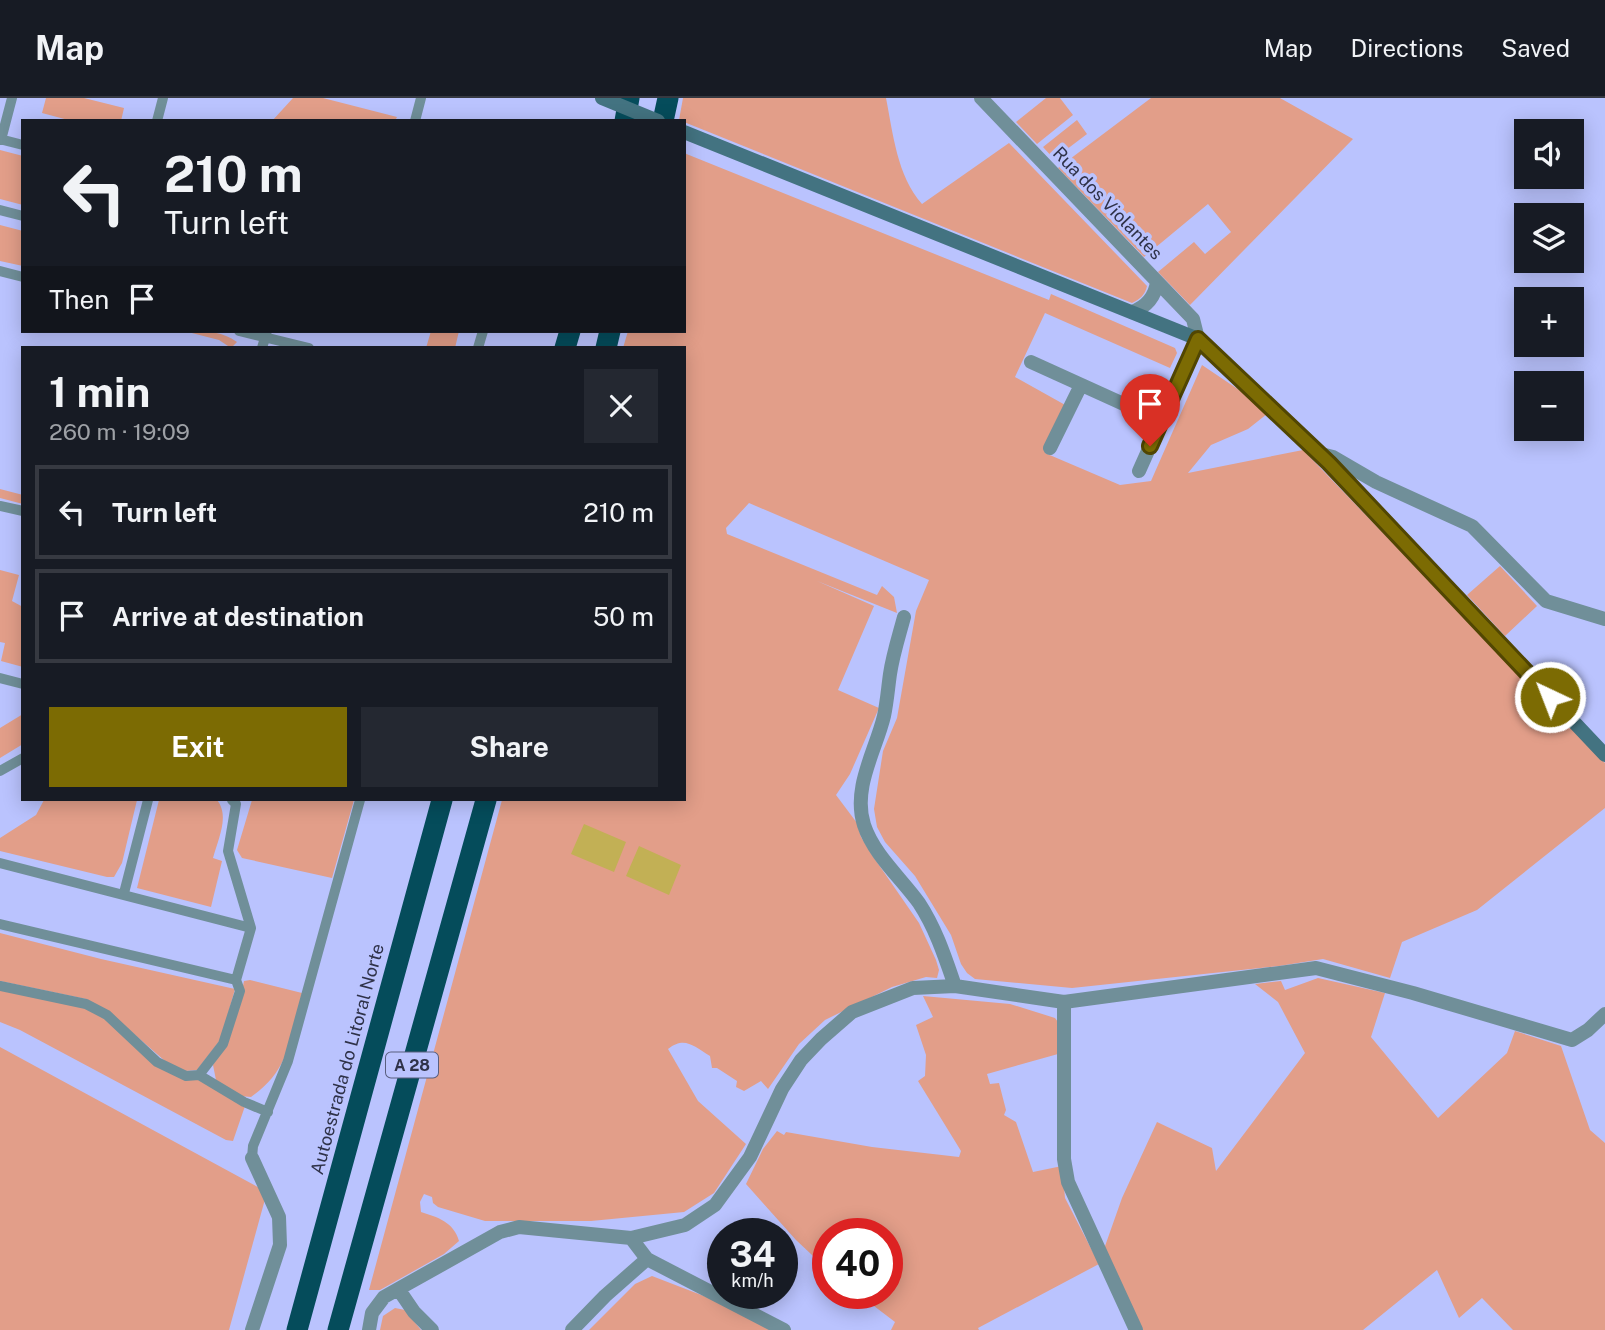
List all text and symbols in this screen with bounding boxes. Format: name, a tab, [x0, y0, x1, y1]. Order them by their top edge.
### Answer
text: Map	[35, 29, 104, 67]
text: Map	[1264, 34, 1313, 62]
text: Directions	[1351, 34, 1463, 62]
text: Saved	[1501, 34, 1570, 62]
map controls	[1514, 119, 1584, 441]
button: sound	[1514, 119, 1584, 189]
street label: Rua dos Violantes	[1049, 142, 1167, 264]
text: 210 m	[164, 145, 303, 203]
icon: left	[49, 147, 140, 238]
button: layers	[1514, 203, 1584, 273]
text: Turn left	[164, 204, 289, 241]
icon: arrive	[123, 280, 161, 318]
text: Then	[49, 284, 109, 315]
button: +	[1514, 287, 1584, 357]
text: 1 min	[49, 367, 150, 416]
button: close	[584, 369, 658, 443]
button: −	[1514, 371, 1584, 441]
pin	[1120, 374, 1180, 446]
icon: arrive	[1131, 385, 1169, 423]
text: 260 m · 19:09	[49, 418, 190, 445]
icon: left	[53, 493, 91, 531]
text: Turn left	[112, 497, 217, 528]
text: 210 m	[583, 497, 654, 528]
icon: arrive	[53, 597, 91, 635]
text: Arrive at destination	[112, 601, 364, 632]
text: 50 m	[593, 601, 654, 632]
position arrow	[1513, 660, 1587, 734]
button: Exit	[49, 707, 347, 787]
button: Share	[361, 707, 658, 787]
street label: Autoestrada do Litoral Norte	[306, 941, 388, 1177]
road number: A 28	[386, 1052, 438, 1077]
speed limit sign: 40	[812, 1218, 903, 1309]
text: 34	[729, 1234, 776, 1275]
text: km/h	[731, 1270, 774, 1291]

